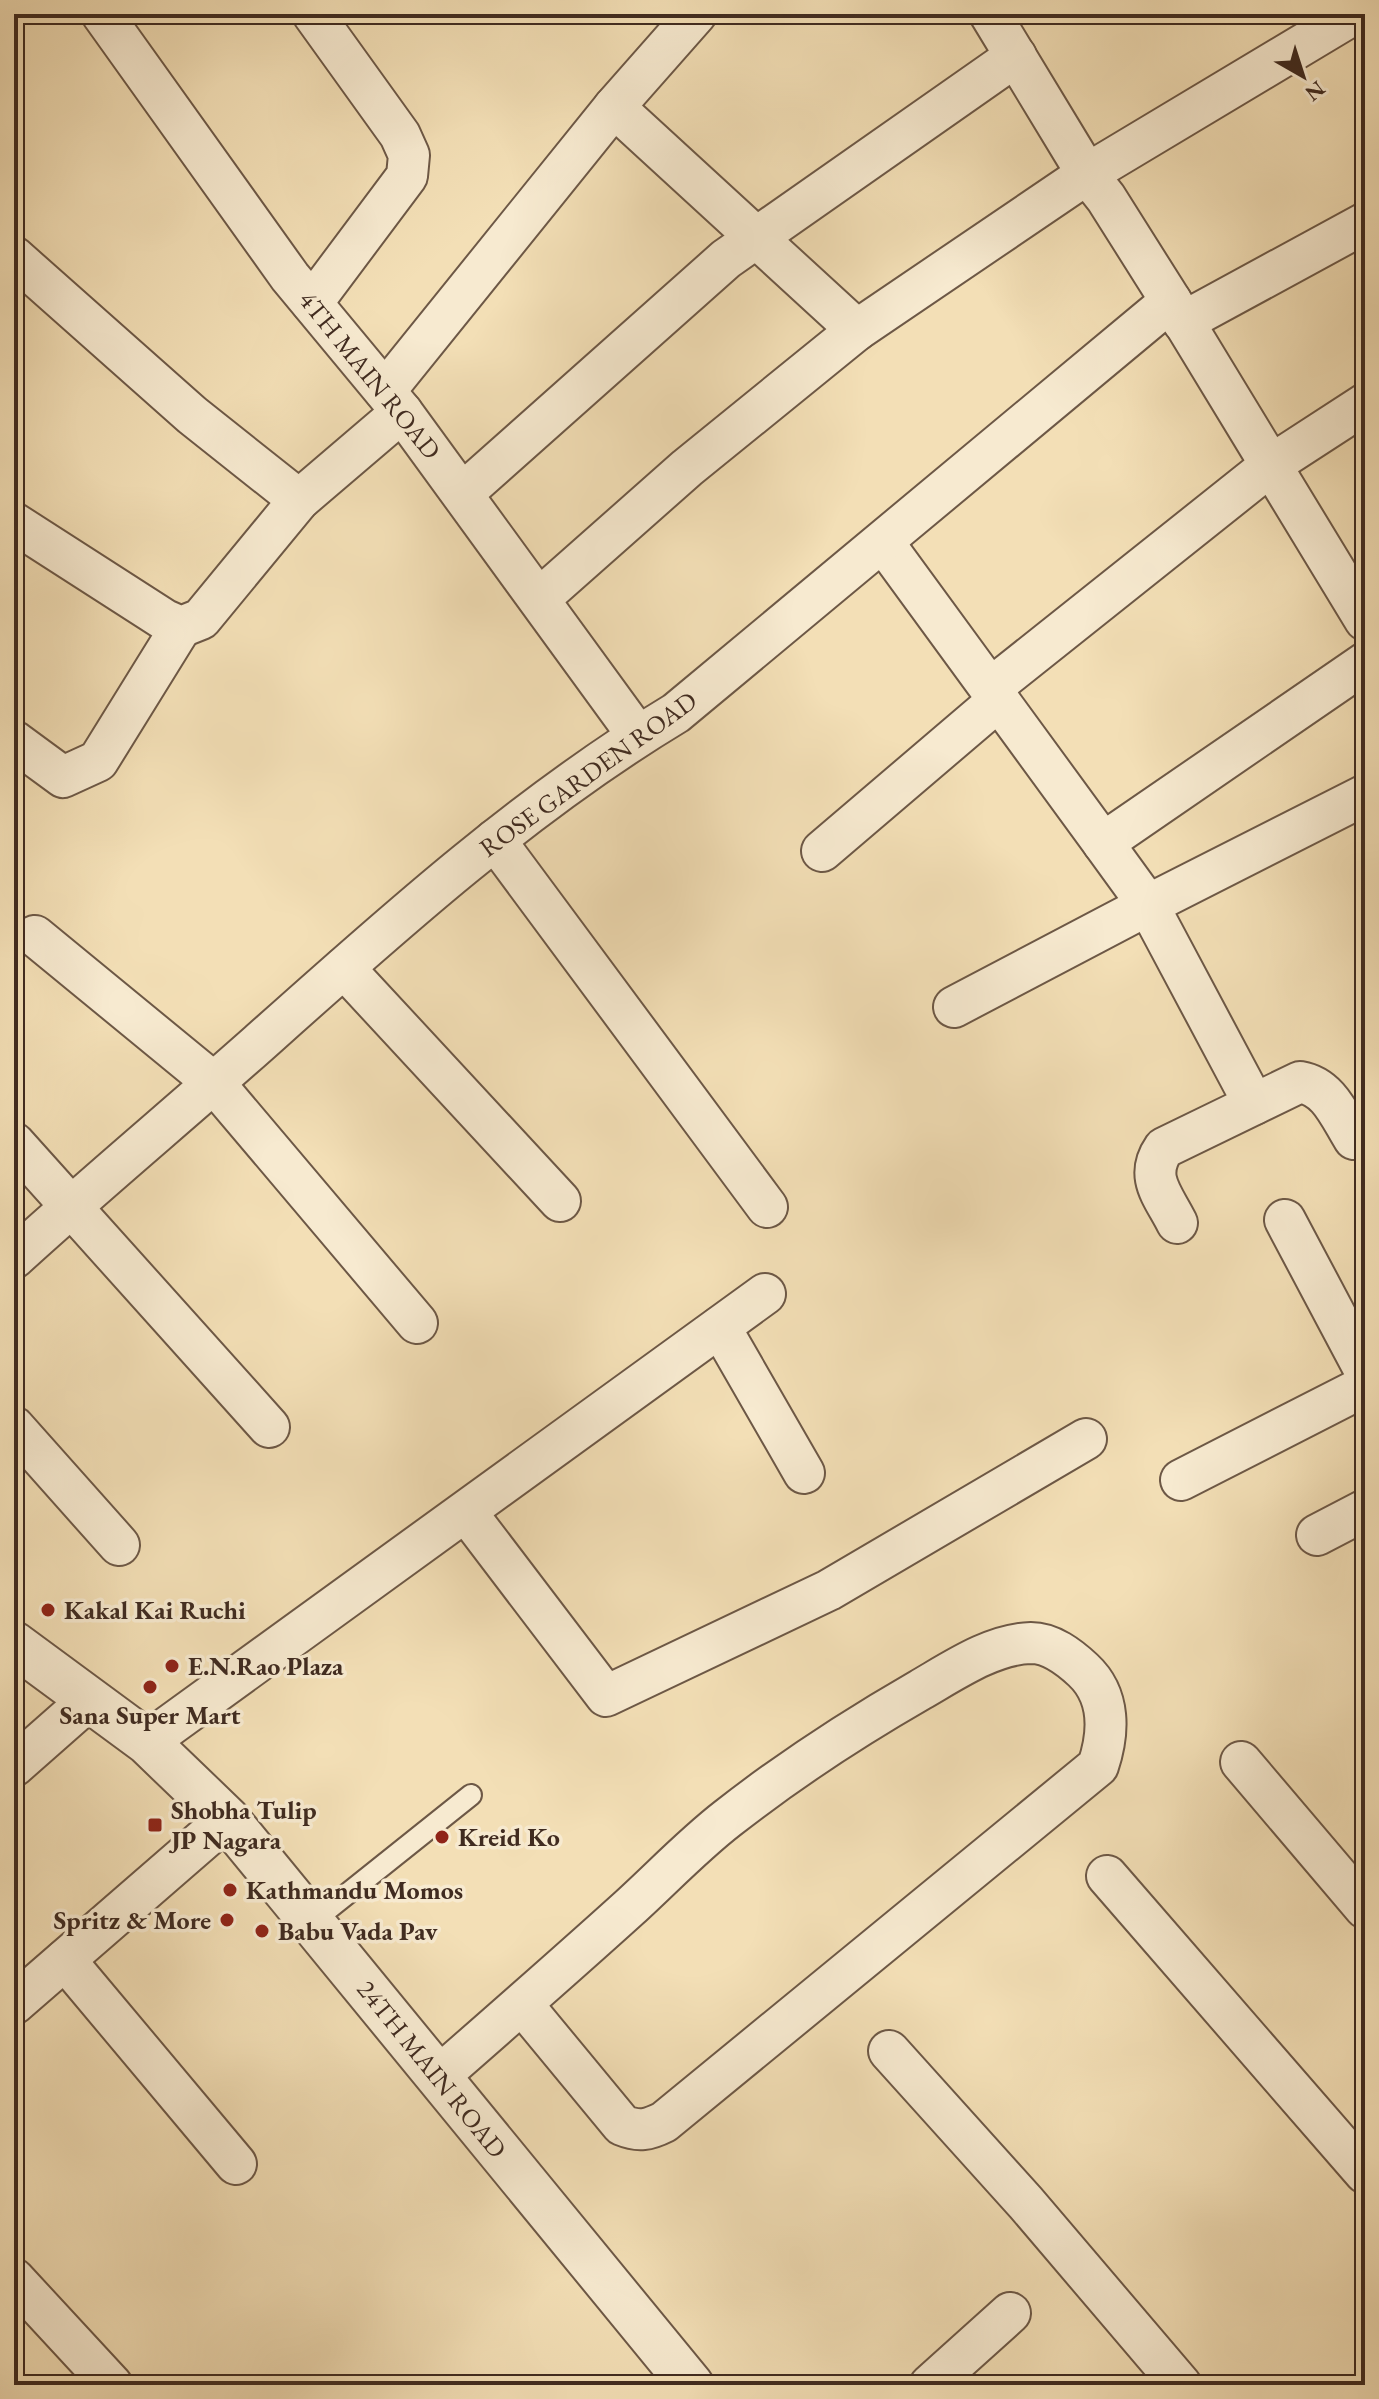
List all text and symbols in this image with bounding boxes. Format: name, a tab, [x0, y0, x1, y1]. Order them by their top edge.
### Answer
north arrow	[1263, 36, 1343, 116]
text: N	[1299, 74, 1331, 108]
street label: 4TH MAIN ROAD	[292, 284, 448, 466]
street label: ROSE GARDEN ROAD	[472, 684, 704, 864]
place label: Kakal Kai Ruchi	[64, 1593, 246, 1627]
marker: Kakal Kai Ruchi	[39, 1601, 57, 1619]
place label: E.N.Rao Plaza	[188, 1649, 344, 1683]
marker: E.N.Rao Plaza	[163, 1657, 181, 1675]
marker: Sana Super Mart	[141, 1678, 159, 1696]
place label: Sana Super Mart	[60, 1698, 241, 1732]
place label: Shobha Tulip JP Nagara	[168, 1793, 317, 1857]
marker: Shobha Tulip JP Nagara	[146, 1816, 164, 1834]
place label: Kreid Ko	[458, 1820, 560, 1854]
marker: Kreid Ko	[433, 1828, 451, 1846]
place label: Kathmandu Momos	[246, 1873, 463, 1907]
marker: Kathmandu Momos	[221, 1881, 239, 1899]
place label: Spritz & More	[53, 1903, 211, 1937]
marker: Spritz & More	[218, 1911, 236, 1929]
place label: Babu Vada Pav	[278, 1914, 438, 1948]
marker: Babu Vada Pav	[253, 1922, 271, 1940]
street label: 24TH MAIN ROAD	[350, 1973, 514, 2165]

